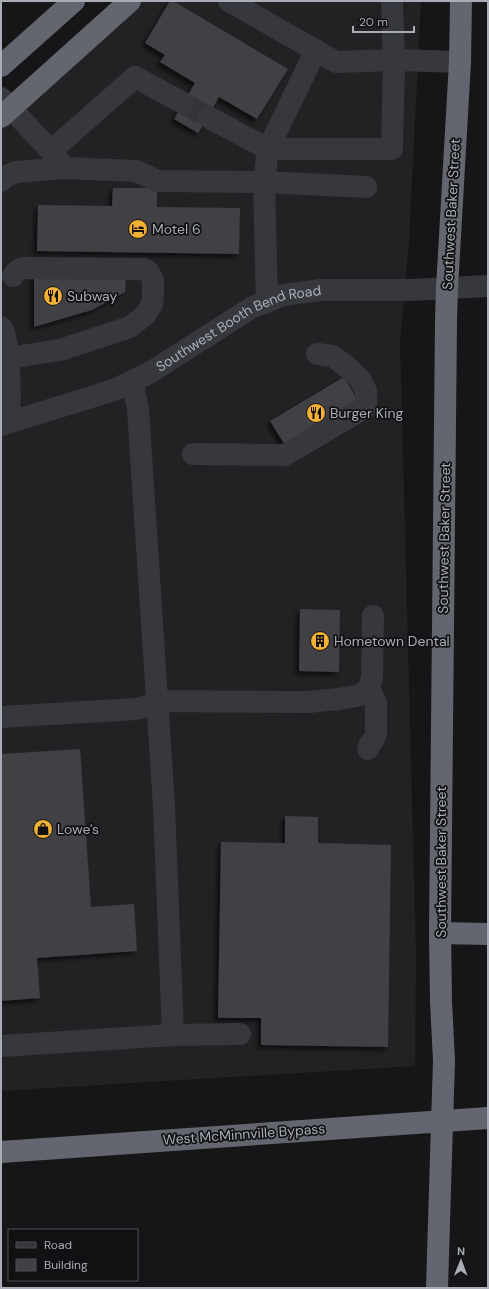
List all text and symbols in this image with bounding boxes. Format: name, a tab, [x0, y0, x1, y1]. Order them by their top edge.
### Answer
scale bar	[353, 8, 414, 34]
text: 20 m	[359, 14, 388, 30]
street label: Southwest Baker Street	[438, 138, 464, 290]
hotel icon: Motel 6	[127, 218, 149, 240]
place label: Motel 6	[152, 220, 201, 238]
street label: Southwest Booth Bend Road	[152, 281, 322, 376]
restaurant icon: Subway	[42, 285, 64, 307]
place label: Subway	[67, 287, 117, 305]
restaurant icon: Burger King	[305, 402, 327, 424]
place label: Burger King	[330, 404, 403, 422]
street label: Southwest Baker Street	[434, 462, 454, 614]
building icon: Hometown Dental	[309, 630, 331, 652]
place label: Hometown Dental	[334, 632, 450, 650]
street label: Southwest Baker Street	[432, 786, 450, 938]
shop icon: Lowe's	[32, 818, 54, 840]
place label: Lowe's	[57, 820, 99, 838]
street label: West McMinnville Bypass	[162, 1119, 326, 1149]
legend	[8, 1229, 138, 1281]
text: Road	[44, 1237, 72, 1253]
north arrow	[441, 1241, 481, 1281]
text: N	[457, 1244, 465, 1258]
text: Building	[44, 1257, 88, 1273]

